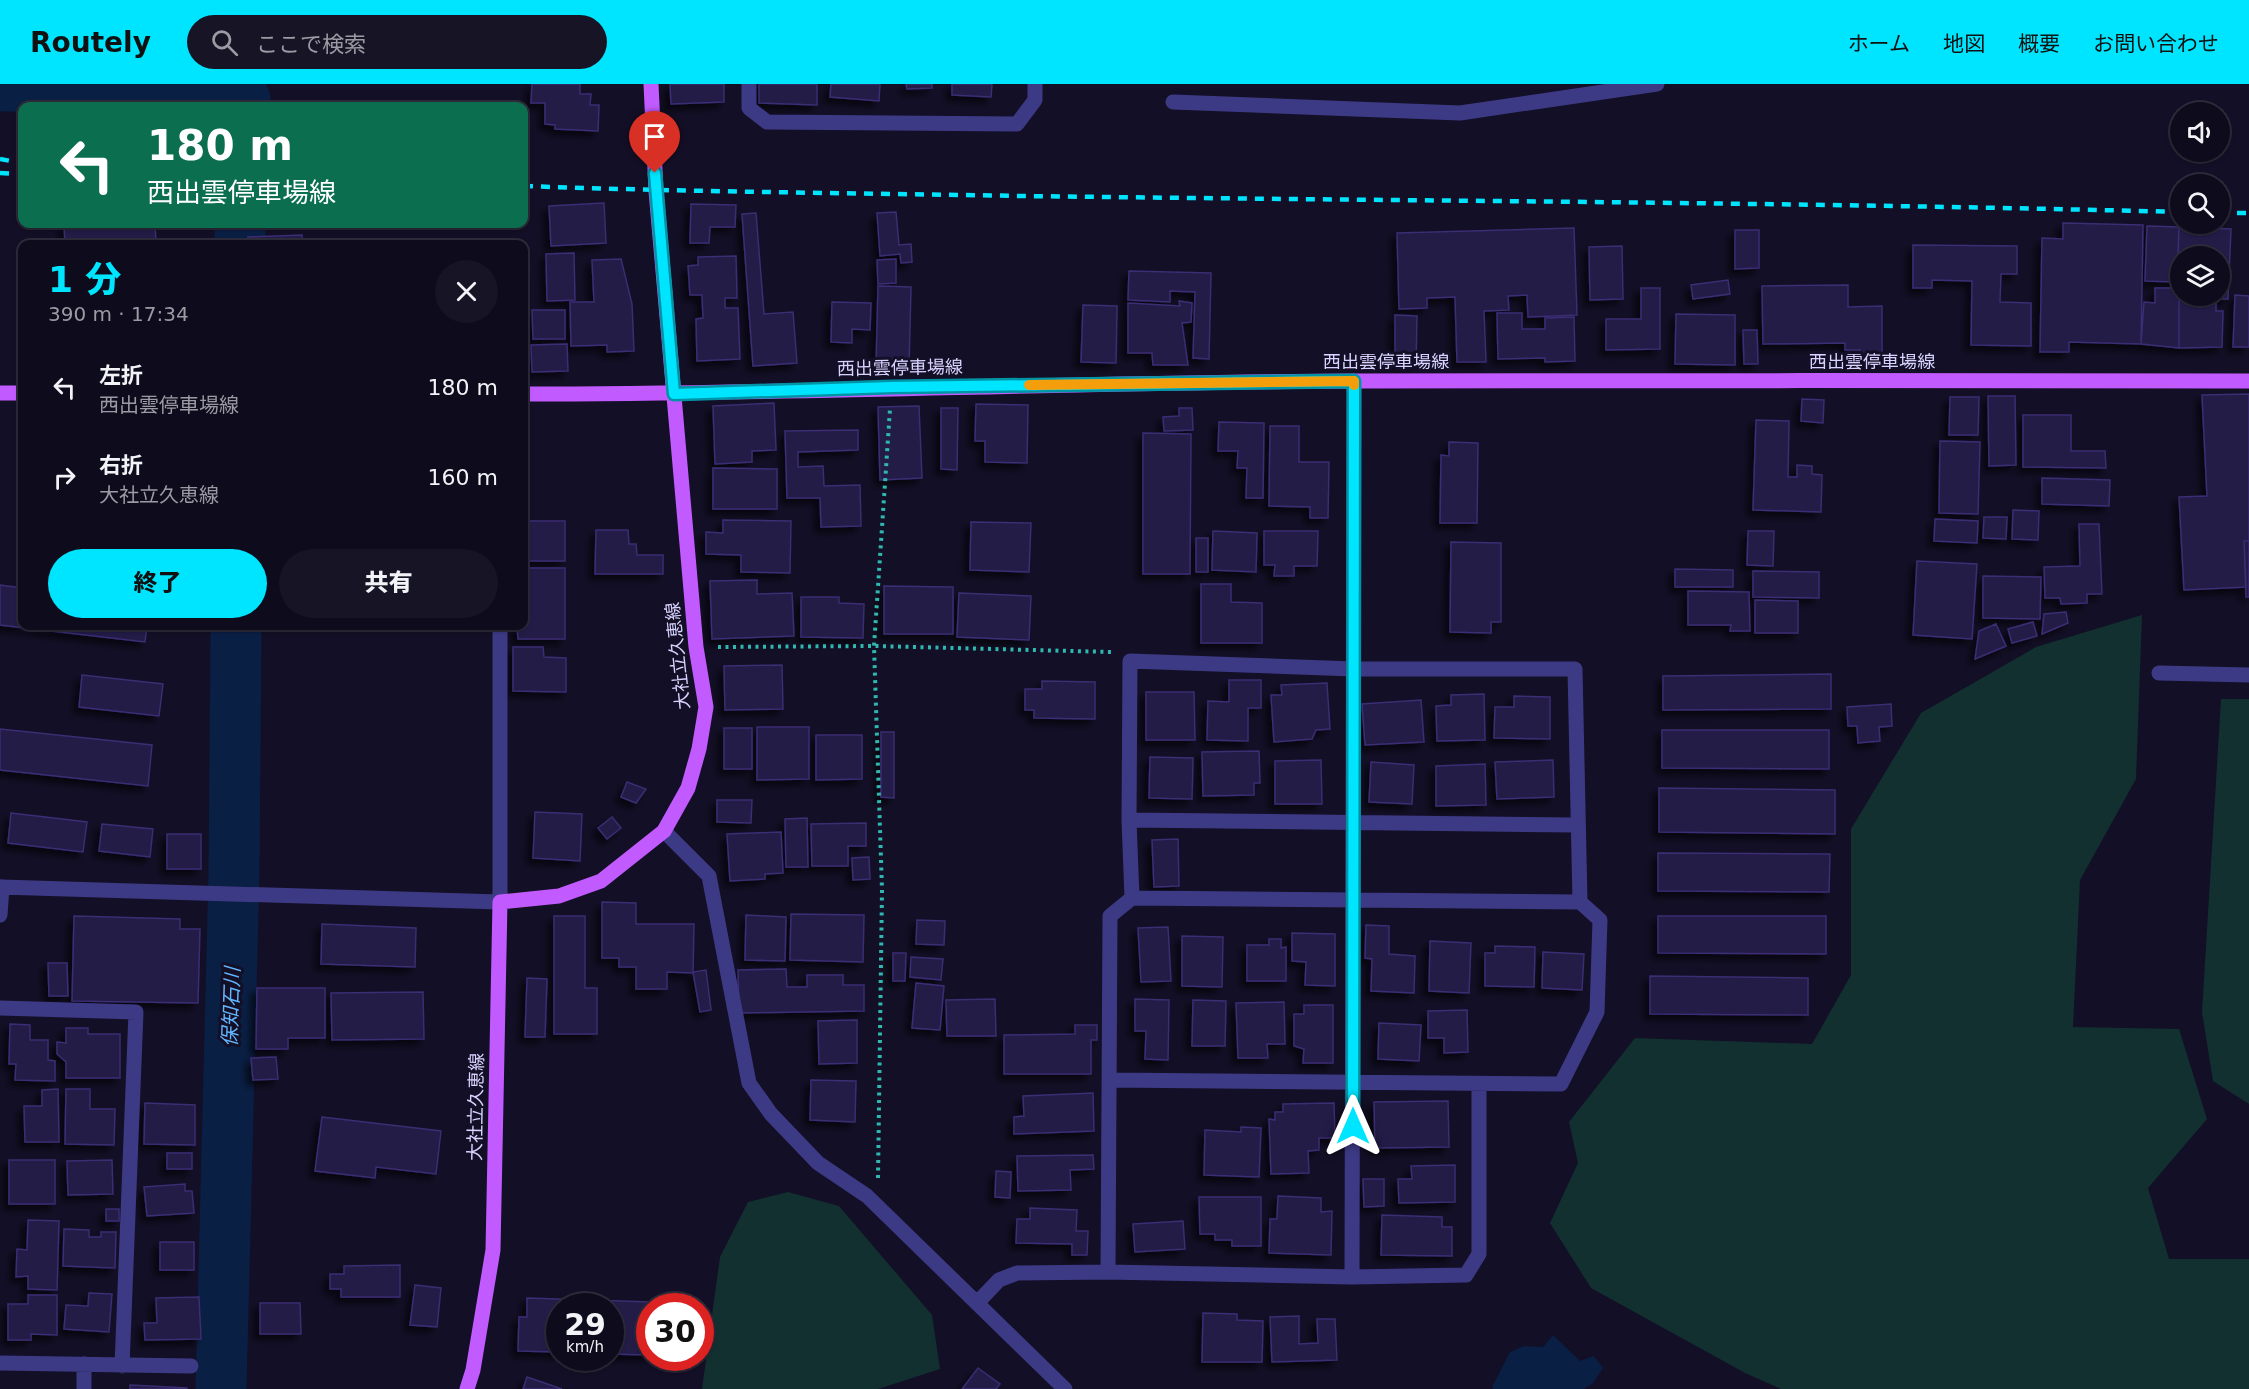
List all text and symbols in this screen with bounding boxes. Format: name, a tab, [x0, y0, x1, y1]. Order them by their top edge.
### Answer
search box	[187, 15, 607, 69]
text: Routely	[30, 26, 151, 59]
icon: search	[208, 26, 241, 59]
text: ここで検索	[256, 32, 366, 57]
text: ホーム	[1848, 32, 1910, 56]
text: 地図	[1943, 32, 1985, 56]
text: 概要	[2018, 32, 2060, 56]
text: お問い合わせ	[2093, 32, 2219, 56]
map controls	[2170, 102, 2230, 306]
button: sound	[2170, 102, 2230, 162]
pin	[629, 111, 680, 173]
icon: arrive	[638, 120, 671, 153]
text: 180 m	[147, 121, 293, 170]
icon: left	[48, 126, 126, 204]
button: search	[2170, 174, 2230, 234]
text: 西出雲停車場線	[147, 177, 336, 208]
button: layers	[2170, 246, 2230, 306]
text: 1 分	[48, 259, 122, 300]
button: close	[435, 260, 498, 323]
text: 390 m · 17:34	[48, 302, 189, 326]
street label: 西出雲停車場線	[1323, 351, 1449, 372]
street label: 西出雲停車場線	[1809, 351, 1935, 372]
street label: 西出雲停車場線	[837, 356, 963, 379]
text: 左折	[99, 363, 143, 388]
icon: left	[48, 371, 81, 404]
text: 180 m	[428, 375, 498, 400]
text: 西出雲停車場線	[99, 393, 239, 417]
text: 右折	[99, 453, 143, 478]
icon: right	[48, 461, 81, 494]
text: 160 m	[428, 465, 498, 490]
text: 大社立久恵線	[99, 483, 219, 507]
button: 終了	[48, 549, 267, 618]
button: 共有	[279, 549, 498, 618]
street label: 大社立久恵線	[661, 601, 694, 711]
water label: 保知石川	[218, 965, 244, 1047]
street label: 大社立久恵線	[464, 1053, 487, 1161]
position arrow	[1321, 1094, 1385, 1158]
speed limit sign: 30	[636, 1293, 714, 1371]
text: 29	[564, 1307, 606, 1342]
text: km/h	[566, 1338, 604, 1356]

